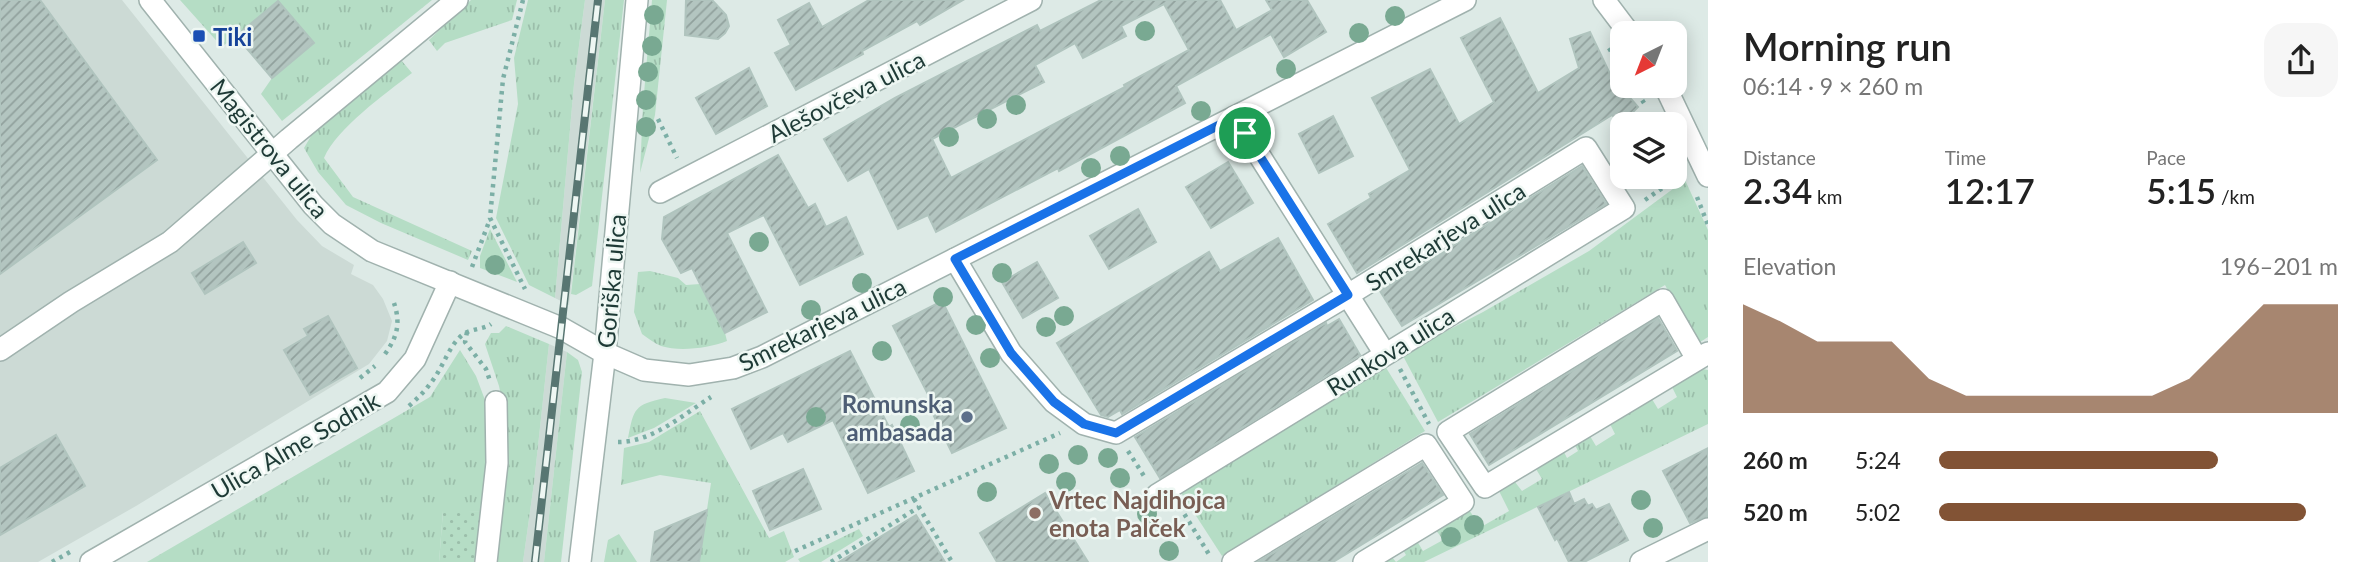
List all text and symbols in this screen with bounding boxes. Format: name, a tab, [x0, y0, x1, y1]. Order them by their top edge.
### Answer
north arrow	[1610, 21, 1687, 98]
map controls	[1610, 21, 1687, 189]
place label: Tiki	[213, 22, 252, 51]
text: Morning run	[1743, 23, 1952, 69]
button: share	[2264, 23, 2338, 97]
marker: Tiki	[191, 28, 207, 44]
street label: Alešovčeva ulica	[763, 44, 929, 148]
street label: Magistrova ulica	[205, 72, 335, 224]
text: 06:14 · 9 × 260 m	[1743, 72, 1923, 100]
pin	[1215, 103, 1275, 163]
button: layers	[1610, 112, 1687, 189]
icon: arrive	[1226, 114, 1264, 152]
text: Distance	[1743, 146, 1816, 169]
text: Time	[1945, 146, 1986, 169]
text: Pace	[2146, 146, 2186, 169]
text: 2.34	[1743, 169, 1812, 211]
text: 12:17	[1945, 169, 2035, 211]
text: 5:15	[2146, 169, 2216, 211]
street label: Smrekarjeva ulica	[1360, 175, 1530, 297]
text: km	[1812, 185, 1842, 208]
text: /km	[2216, 185, 2255, 208]
street label: Goriška ulica	[591, 213, 631, 349]
text: Elevation	[1743, 252, 1836, 280]
text: 196–201 m	[2220, 252, 2338, 280]
street label: Smrekarjeva ulica	[733, 271, 911, 377]
street label: Runkova ulica	[1321, 300, 1459, 402]
street label: Ulica Alme Sodnik	[206, 385, 385, 505]
place label: Romunska ambasada	[842, 389, 953, 446]
marker: Romunska ambasada	[959, 409, 975, 425]
text: 260 m	[1743, 446, 1808, 474]
text: 5:24	[1855, 446, 1901, 474]
place label: Vrtec Najdihojca enota Palček	[1048, 485, 1226, 542]
text: 520 m	[1743, 498, 1808, 526]
text: 5:02	[1855, 498, 1901, 526]
marker: Vrtec Najdihojca enota Palček	[1027, 505, 1043, 521]

